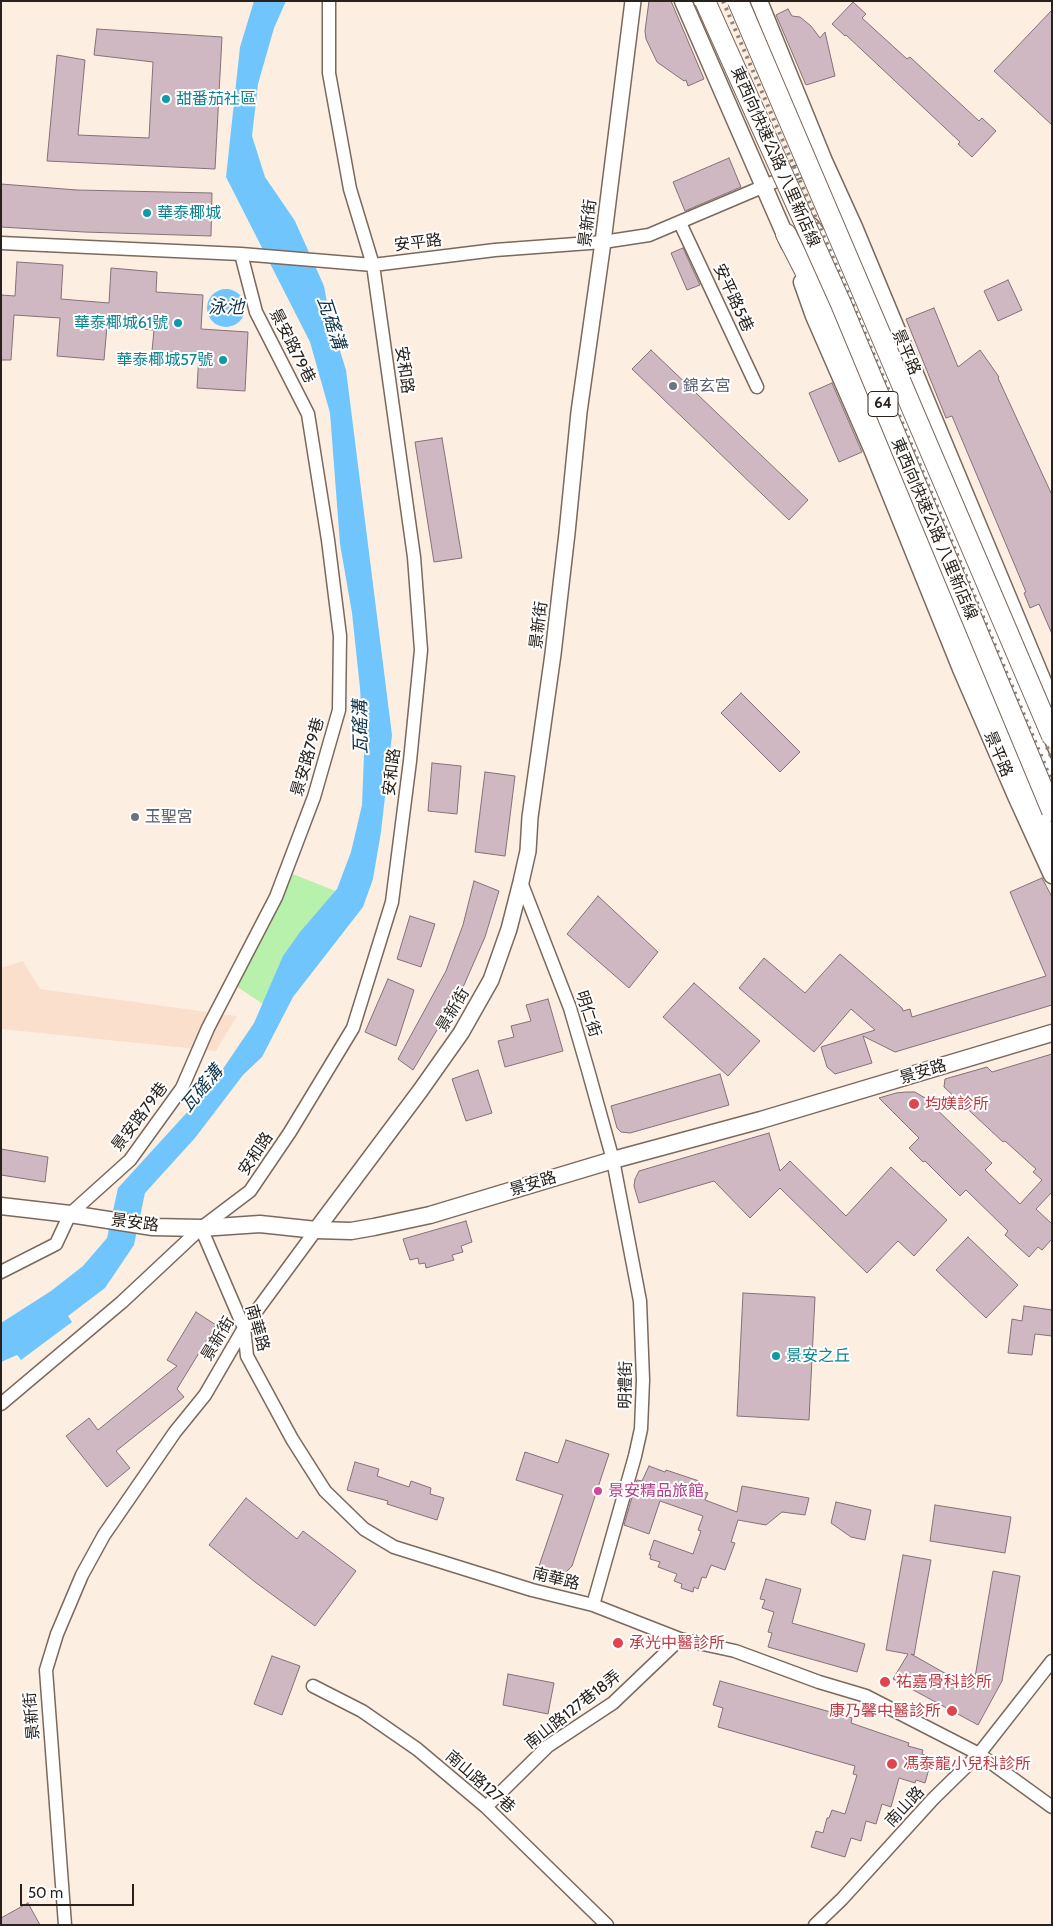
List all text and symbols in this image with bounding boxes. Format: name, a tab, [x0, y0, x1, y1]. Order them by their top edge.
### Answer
street label: 東西向快速公路 八里新店線	[726, 64, 824, 250]
place label: 甜番茄社區	[176, 89, 256, 109]
marker: 甜番茄社區	[160, 93, 172, 105]
street label: 景新街	[576, 198, 600, 248]
place label: 華泰椰城	[157, 203, 221, 223]
marker: 華泰椰城	[141, 207, 153, 219]
street label: 安平路	[393, 231, 443, 255]
street label: 安平路5巷	[709, 261, 757, 335]
water label: 瓦磘溝	[312, 294, 350, 352]
water label: 泳池	[208, 297, 244, 319]
street label: 景安路79巷	[265, 305, 319, 387]
place label: 華泰椰城61號	[74, 313, 168, 333]
marker: 華泰椰城61號	[172, 317, 184, 329]
street label: 景平路	[888, 326, 924, 378]
street label: 安和路	[391, 345, 417, 395]
place label: 華泰椰城57號	[116, 350, 213, 370]
marker: 華泰椰城57號	[217, 354, 229, 366]
place label: 錦玄宮	[683, 376, 731, 396]
marker: 錦玄宮	[667, 380, 679, 392]
road number: 64	[868, 392, 898, 416]
street label: 東西向快速公路 八里新店線	[887, 435, 981, 623]
street label: 景新街	[527, 600, 551, 650]
water label: 瓦磘溝	[350, 700, 372, 754]
street label: 景安路79巷	[288, 715, 328, 799]
street label: 景平路	[980, 728, 1016, 780]
street label: 安和路	[380, 747, 404, 797]
place label: 玉聖宮	[145, 807, 193, 827]
marker: 玉聖宮	[129, 811, 141, 823]
street label: 景新街	[432, 984, 474, 1036]
street label: 明仁街	[571, 988, 605, 1040]
street label: 景安路	[897, 1056, 949, 1088]
water label: 瓦磘溝	[176, 1061, 228, 1117]
street label: 景安路79巷	[108, 1079, 172, 1155]
place label: 均媄診所	[925, 1094, 989, 1114]
marker: 均媄診所	[907, 1097, 921, 1111]
street label: 安和路	[235, 1129, 277, 1179]
street label: 景安路	[507, 1168, 559, 1200]
street label: 景安路	[110, 1211, 160, 1235]
street label: 南華路	[241, 1302, 273, 1354]
street label: 景新街	[197, 1313, 239, 1365]
place label: 景安之丘	[786, 1346, 850, 1366]
marker: 景安之丘	[770, 1350, 782, 1362]
street label: 明禮街	[616, 1361, 636, 1409]
place label: 景安精品旅館	[608, 1481, 704, 1501]
marker: 景安精品旅館	[592, 1485, 604, 1497]
street label: 南華路	[530, 1564, 582, 1594]
place label: 承光中醫診所	[629, 1633, 725, 1653]
marker: 承光中醫診所	[611, 1636, 625, 1650]
street label: 南山路127巷18弄	[521, 1667, 625, 1753]
place label: 祐嘉骨科診所	[896, 1672, 992, 1692]
marker: 祐嘉骨科診所	[878, 1675, 892, 1689]
street label: 景新街	[20, 1691, 44, 1741]
place label: 康乃馨中醫診所	[829, 1701, 941, 1721]
marker: 康乃馨中醫診所	[945, 1704, 959, 1718]
street label: 南山路127巷	[441, 1747, 519, 1817]
place label: 馮泰龍小兒科診所	[903, 1754, 1031, 1774]
marker: 馮泰龍小兒科診所	[885, 1757, 899, 1771]
street label: 南山路	[882, 1783, 928, 1831]
scale bar	[22, 1874, 136, 1906]
text: 50 m	[28, 1884, 63, 1902]

